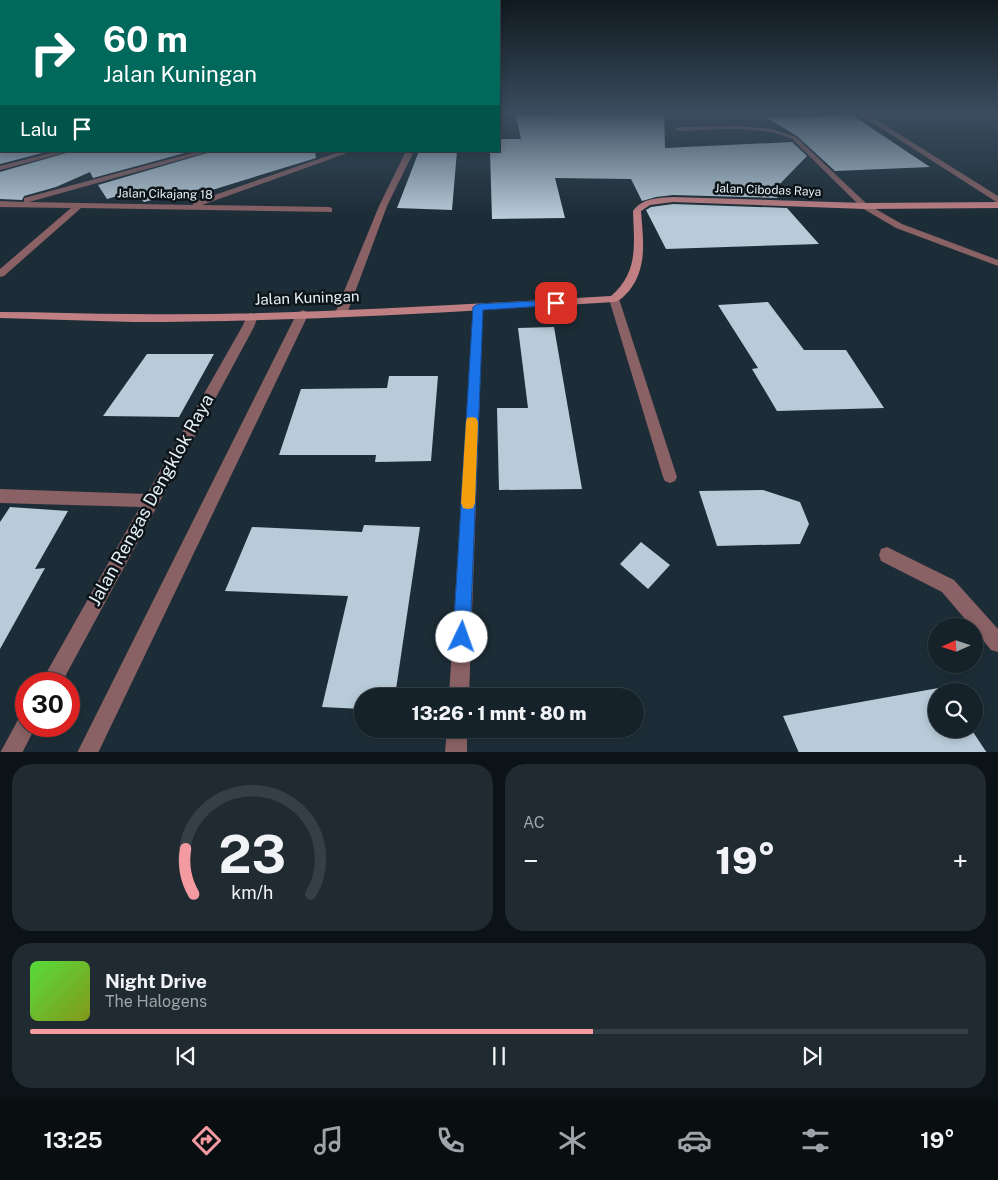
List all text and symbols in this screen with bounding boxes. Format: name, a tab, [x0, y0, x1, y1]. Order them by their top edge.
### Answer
text: 60 m	[103, 19, 188, 60]
icon: right	[20, 20, 85, 85]
text: Jalan Kuningan	[103, 61, 257, 87]
icon: arrive	[68, 115, 96, 143]
text: Lalu	[20, 118, 58, 140]
street label: Jalan Cibodas Raya	[714, 181, 822, 199]
street label: Jalan Cikajang 18	[117, 186, 213, 202]
pin	[535, 282, 577, 324]
street label: Jalan Kuningan	[254, 287, 360, 308]
icon: arrive	[542, 289, 570, 317]
street label: Jalan Rengas Dengklok Raya	[84, 390, 218, 609]
position arrow	[435, 610, 487, 662]
north arrow	[928, 618, 982, 672]
map controls	[928, 618, 983, 738]
speed limit sign: 30	[15, 672, 80, 737]
button: search	[928, 683, 983, 738]
text: 13:26 · 1 mnt · 80 m	[411, 702, 587, 724]
text: AC	[523, 813, 545, 832]
text: 23	[219, 824, 286, 885]
text: 19°	[715, 838, 776, 883]
text: −	[523, 844, 539, 877]
text: +	[952, 844, 968, 877]
text: km/h	[231, 882, 274, 903]
text: Night Drive	[105, 970, 207, 992]
text: The Halogens	[105, 992, 207, 1011]
icon: previous	[172, 1042, 200, 1070]
icon: pause	[485, 1042, 513, 1070]
icon: next	[798, 1042, 826, 1070]
icon: directions	[189, 1123, 224, 1158]
icon: music	[311, 1123, 346, 1158]
icon: phone	[433, 1123, 468, 1158]
icon: climate	[555, 1123, 590, 1158]
icon: car	[677, 1123, 712, 1158]
icon: filters	[798, 1123, 833, 1158]
text: 13:25	[43, 1127, 103, 1153]
text: 19°	[920, 1127, 955, 1153]

